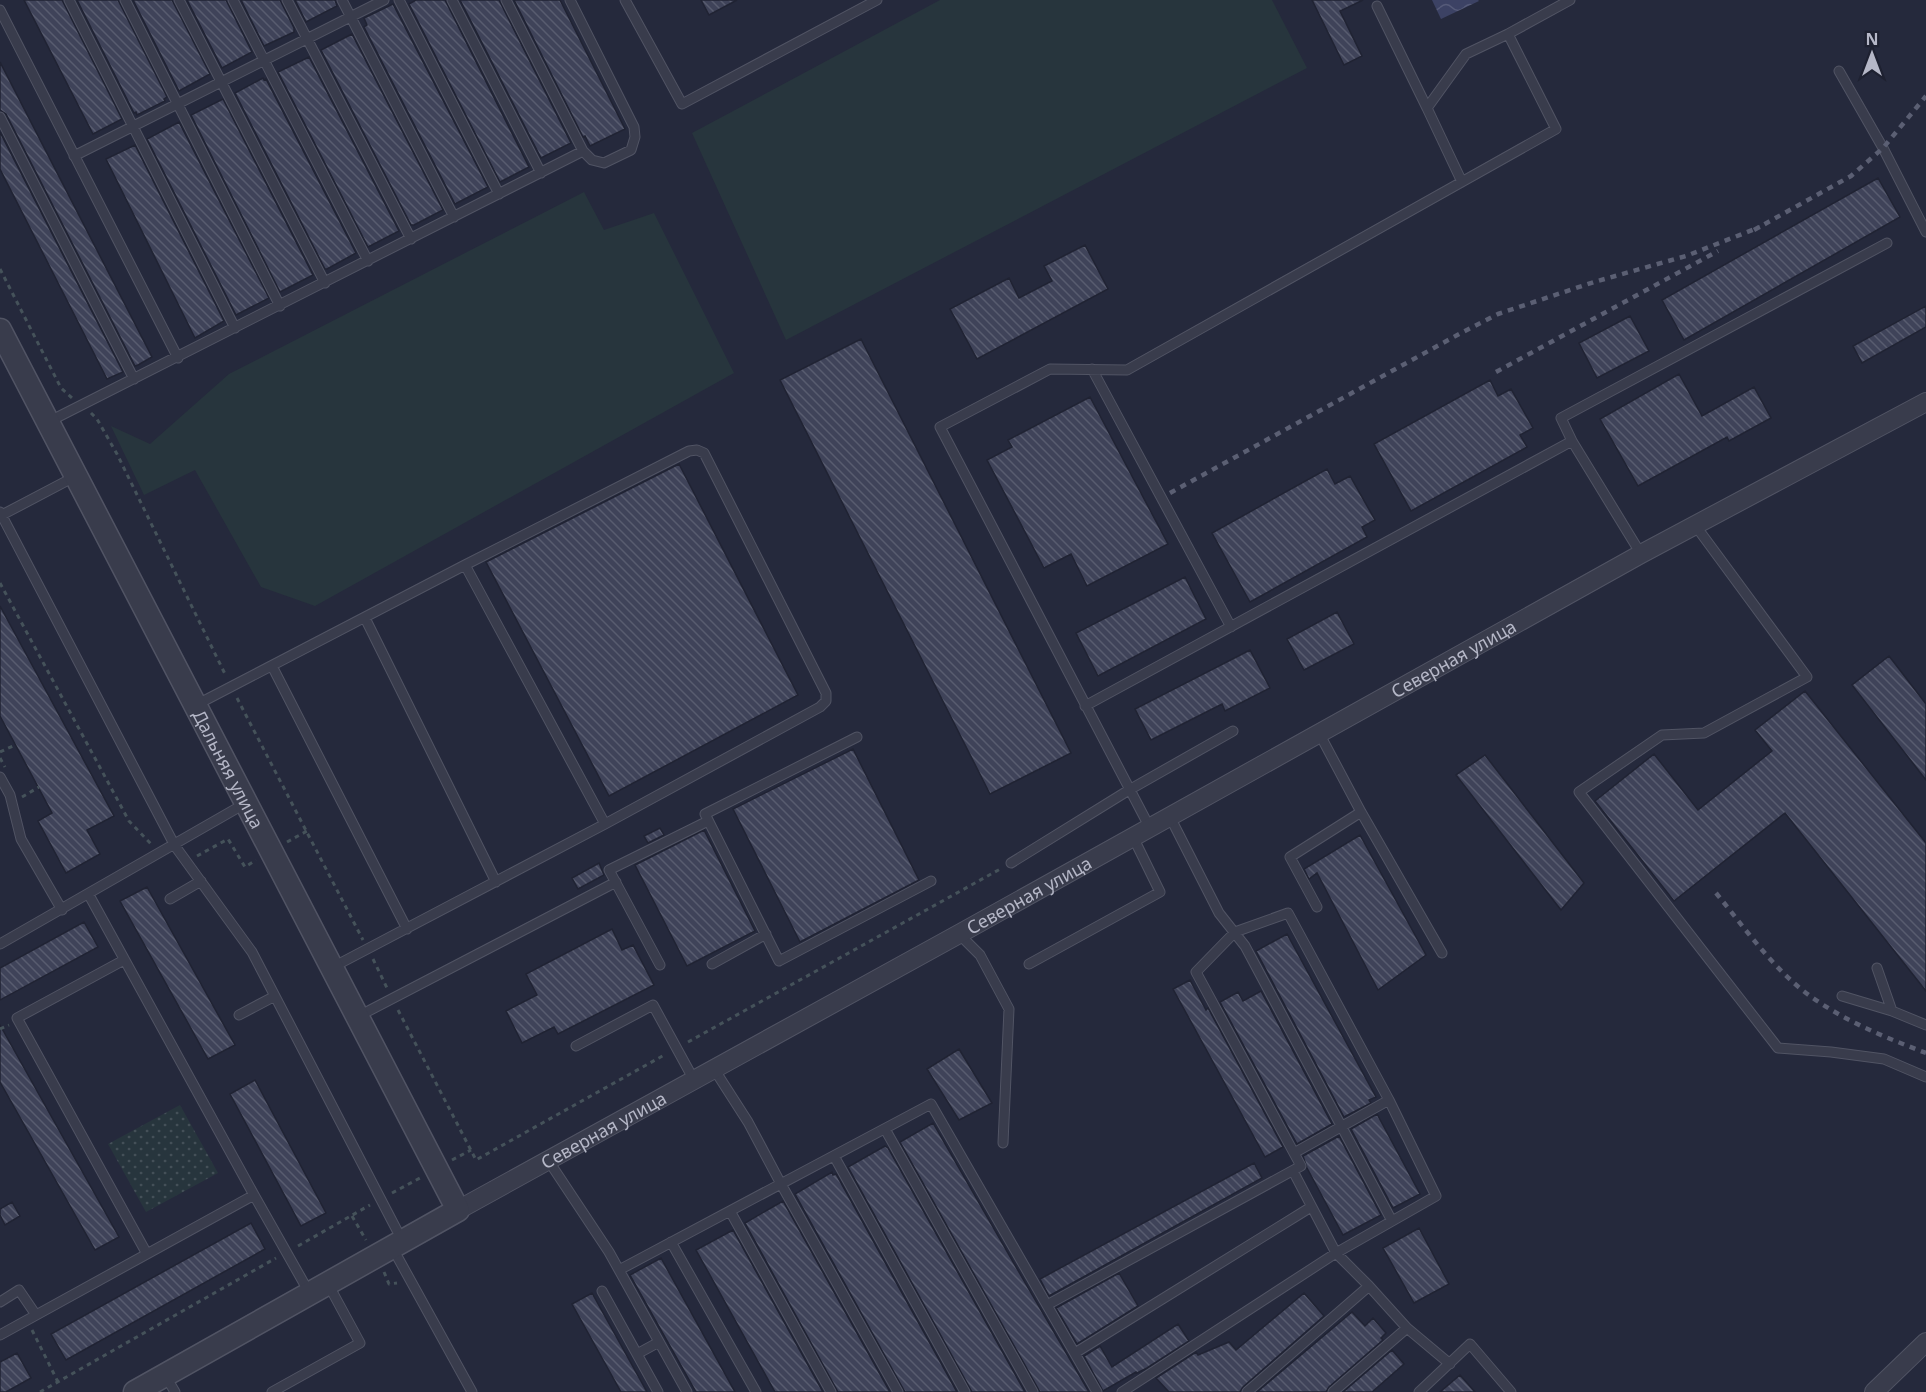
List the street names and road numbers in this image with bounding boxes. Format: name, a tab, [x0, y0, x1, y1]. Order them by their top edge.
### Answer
street label: Северная улица	[1387, 614, 1520, 703]
street label: Дальняя улица	[188, 705, 269, 833]
street label: Северная улица	[962, 851, 1096, 940]
street label: Северная улица	[536, 1086, 670, 1174]

